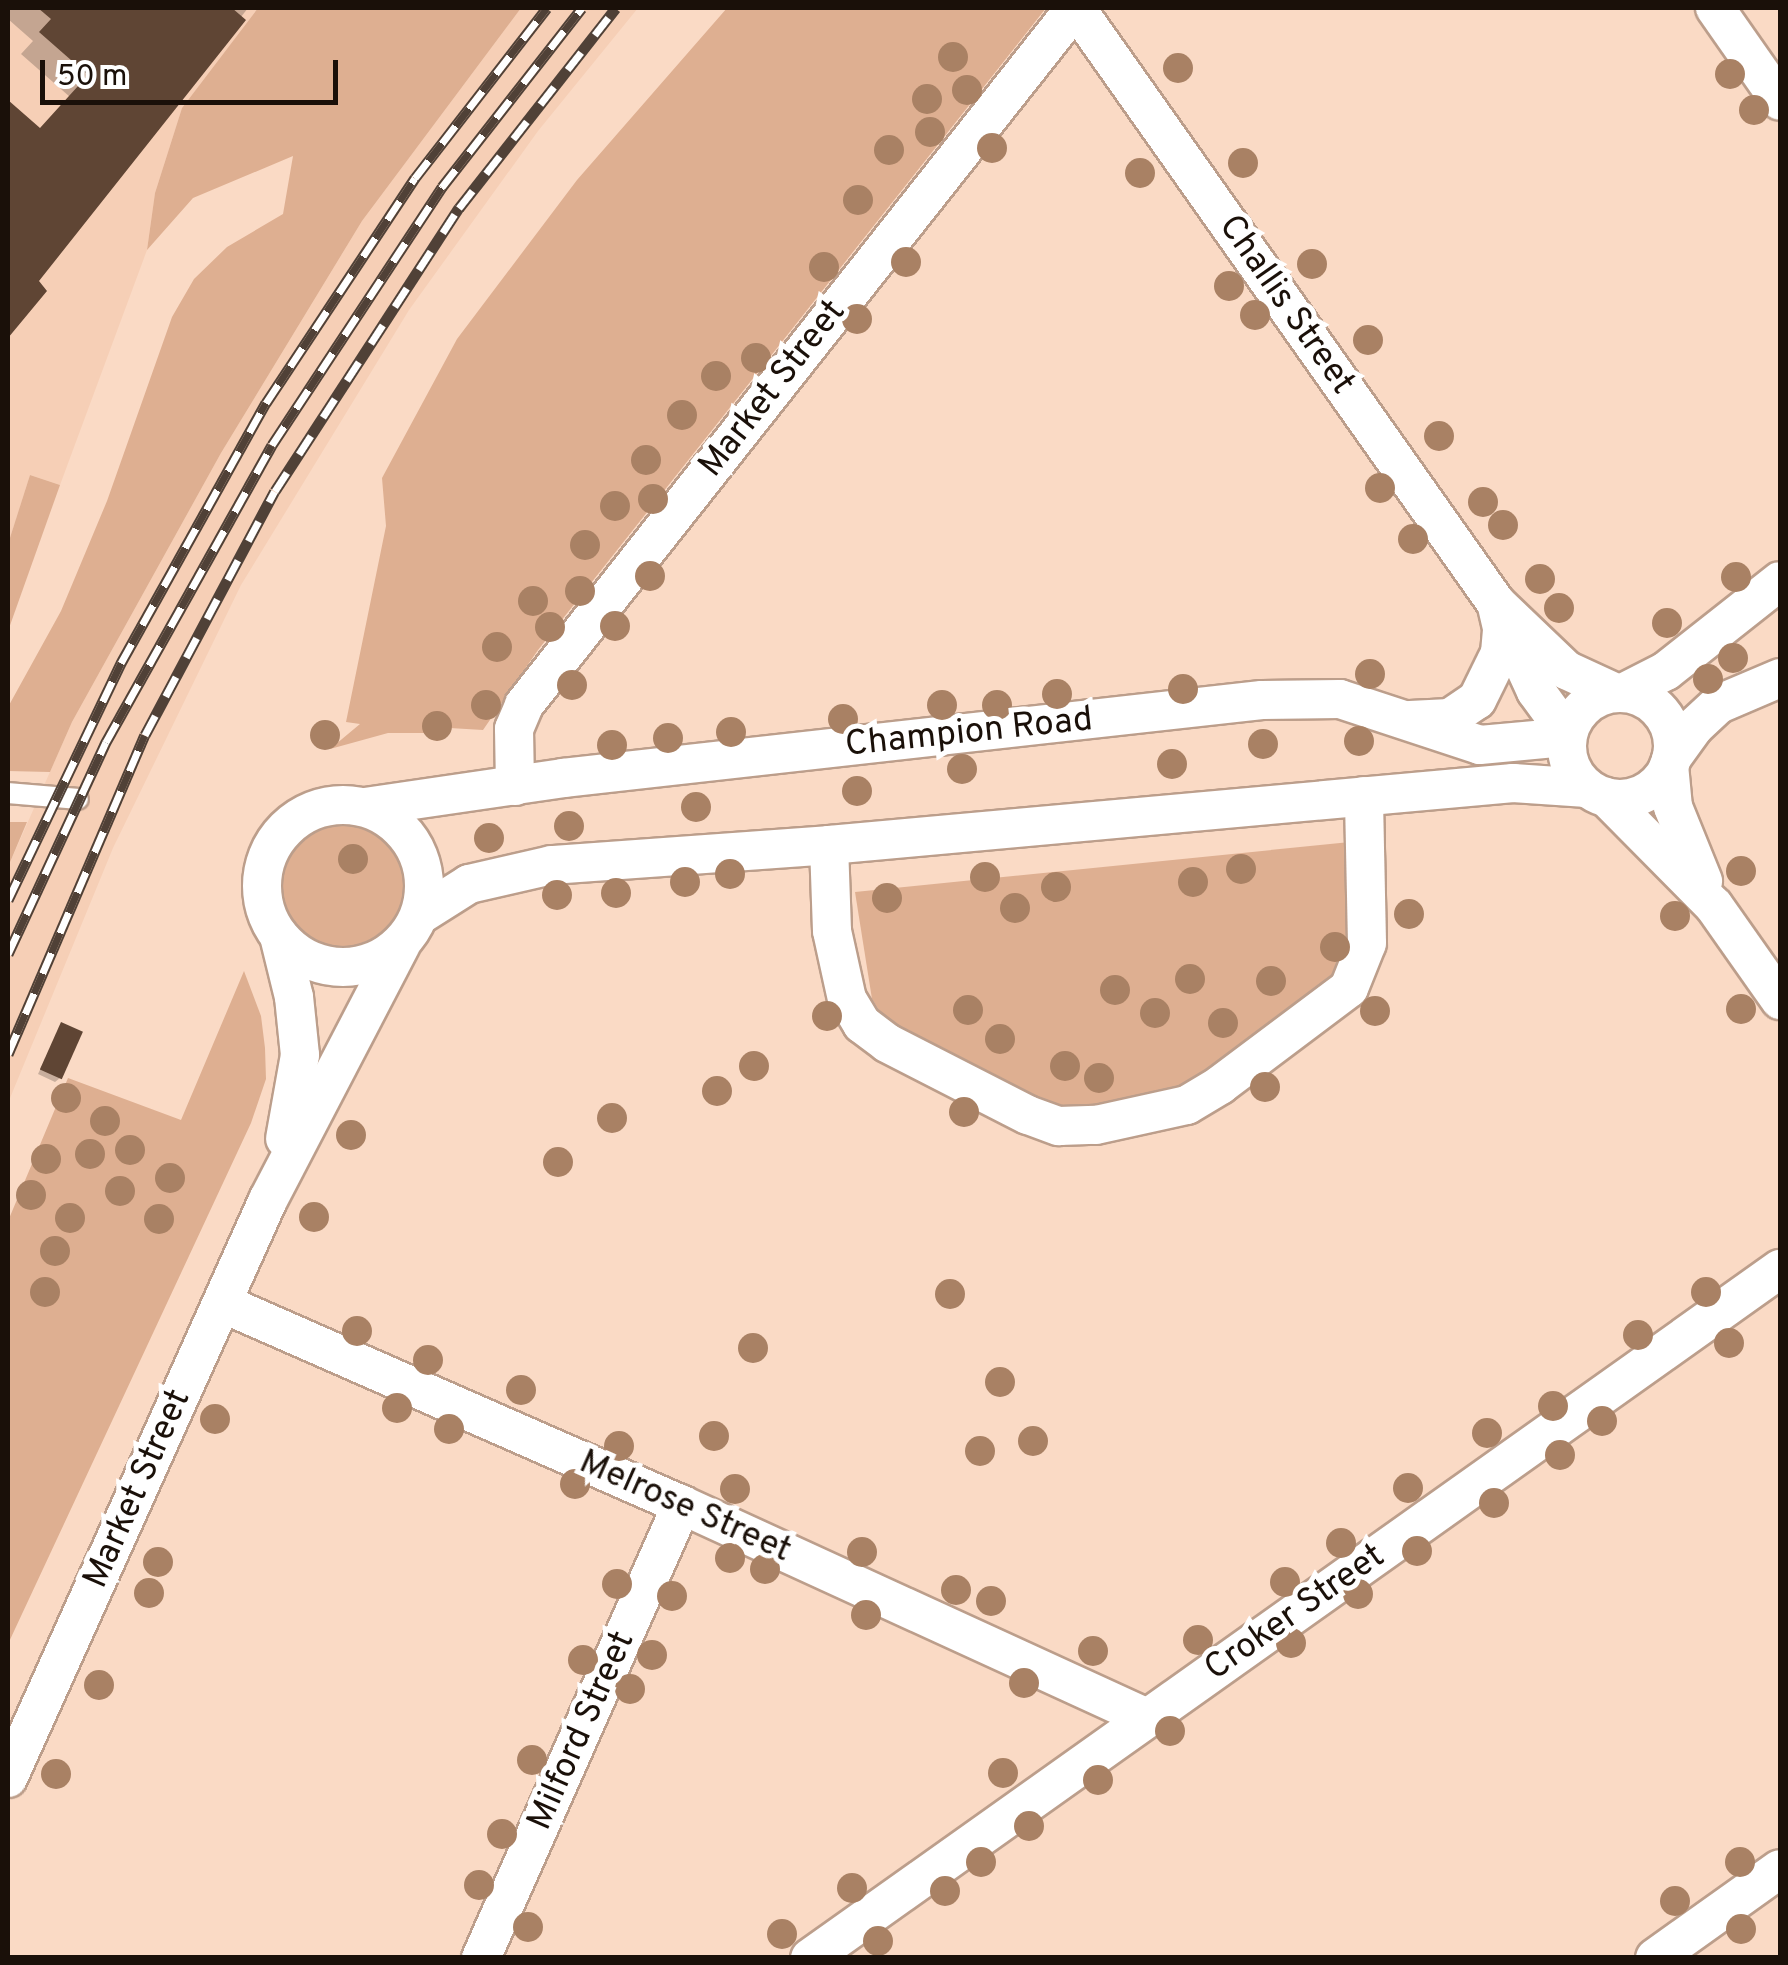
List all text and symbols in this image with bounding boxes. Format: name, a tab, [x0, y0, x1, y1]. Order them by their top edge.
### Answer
scale bar	[45, 40, 342, 102]
text: 50 m	[57, 59, 127, 96]
street label: Challis Street	[1209, 207, 1363, 403]
street label: Market Street	[691, 292, 855, 486]
street label: Champion Road	[843, 699, 1095, 767]
street label: Market Street	[75, 1383, 201, 1595]
street label: Melrose Street	[572, 1442, 798, 1572]
street label: Croker Street	[1197, 1536, 1393, 1690]
street label: Milford Street	[519, 1625, 645, 1837]

